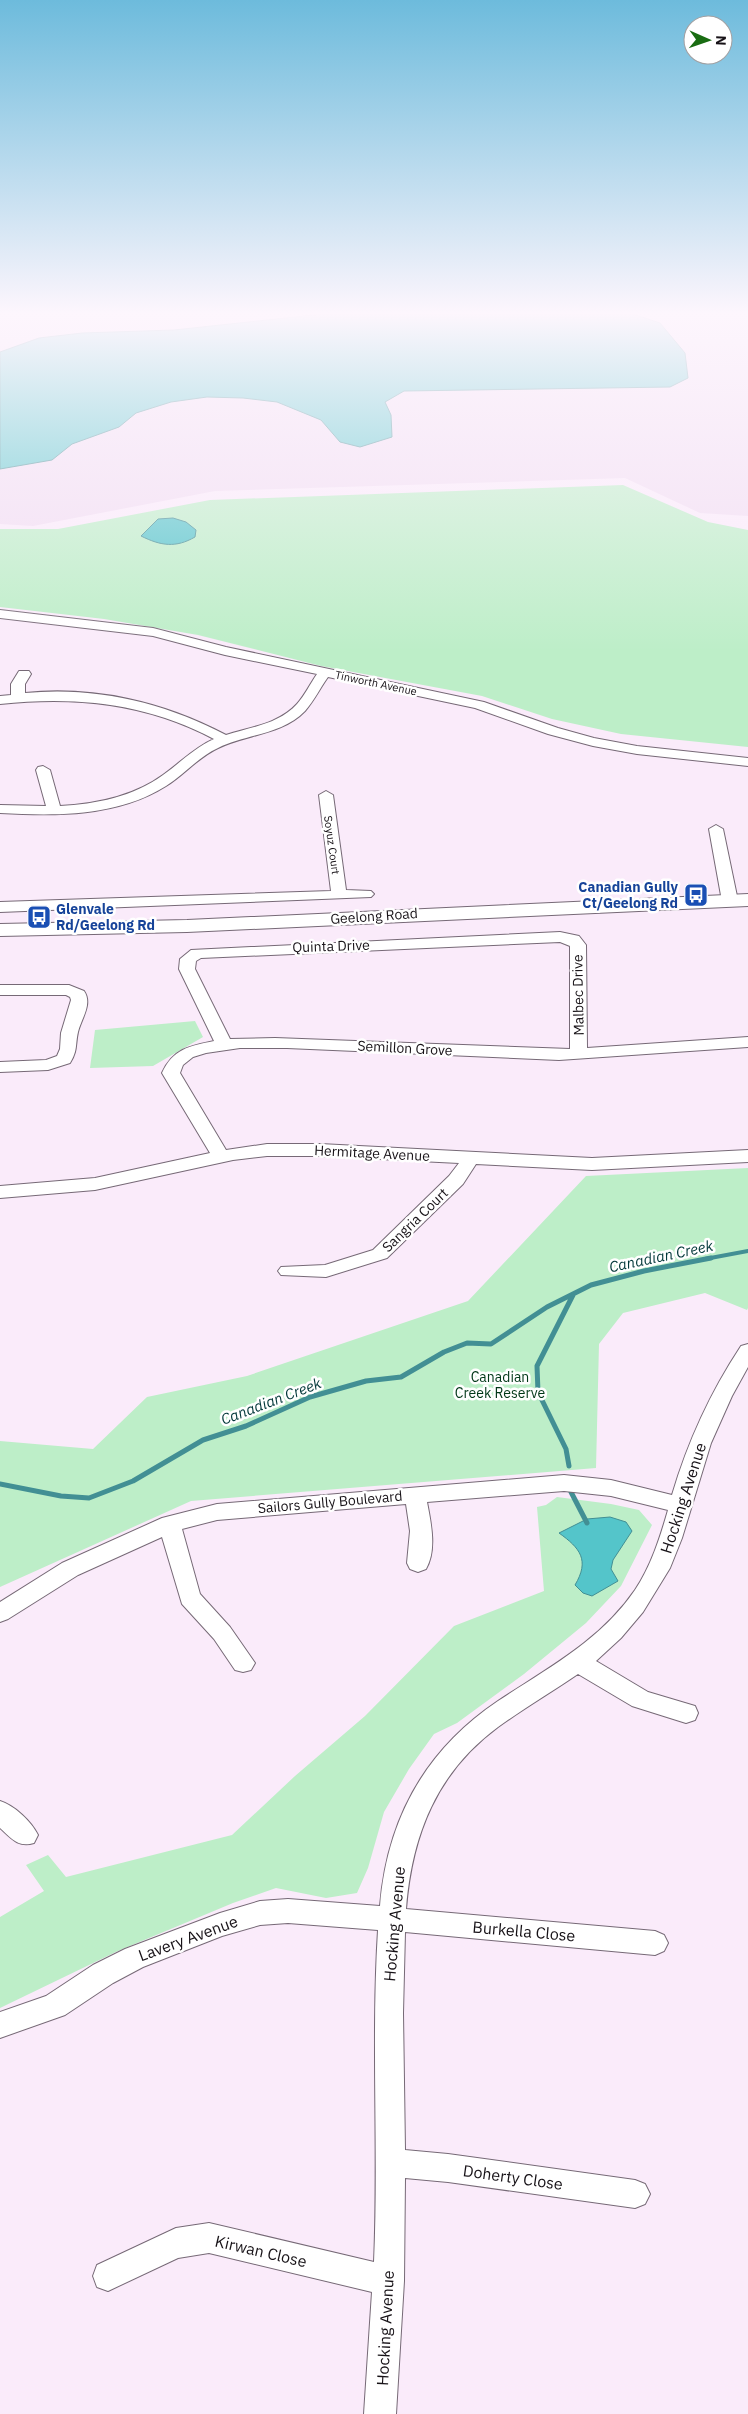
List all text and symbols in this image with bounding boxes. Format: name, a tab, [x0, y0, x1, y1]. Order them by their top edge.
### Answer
north arrow	[683, 15, 733, 65]
text: N	[712, 35, 730, 46]
street label: Tinworth Avenue	[334, 667, 418, 699]
street label: Soyuz Court	[321, 815, 343, 875]
place label: Canadian Gully Ct/Geelong Rd	[578, 878, 679, 912]
bus stop icon: Canadian Gully Ct/Geelong Rd	[683, 882, 709, 908]
place label: Glenvale Rd/Geelong Rd	[56, 900, 155, 934]
bus stop icon: Glenvale Rd/Geelong Rd	[26, 904, 52, 930]
street label: Geelong Road	[330, 904, 418, 928]
street label: Quinta Drive	[292, 936, 370, 956]
street label: Malbec Drive	[568, 954, 588, 1036]
street label: Semillon Grove	[357, 1037, 453, 1059]
street label: Hermitage Avenue	[314, 1141, 431, 1165]
street label: Sangria Court	[378, 1184, 452, 1256]
water label: Canadian Creek	[607, 1236, 715, 1276]
park label: Canadian Creek Reserve	[455, 1368, 546, 1402]
water label: Canadian Creek	[218, 1373, 324, 1429]
street label: Hocking Avenue	[656, 1440, 710, 1556]
street label: Sailors Gully Boulevard	[257, 1487, 403, 1517]
street label: Hocking Avenue	[379, 1865, 409, 1982]
street label: Lavery Avenue	[136, 1911, 241, 1965]
street label: Burkella Close	[472, 1917, 576, 1945]
street label: Doherty Close	[462, 2160, 564, 2194]
street label: Kirwan Close	[213, 2231, 309, 2271]
street label: Hocking Avenue	[372, 2270, 398, 2386]

